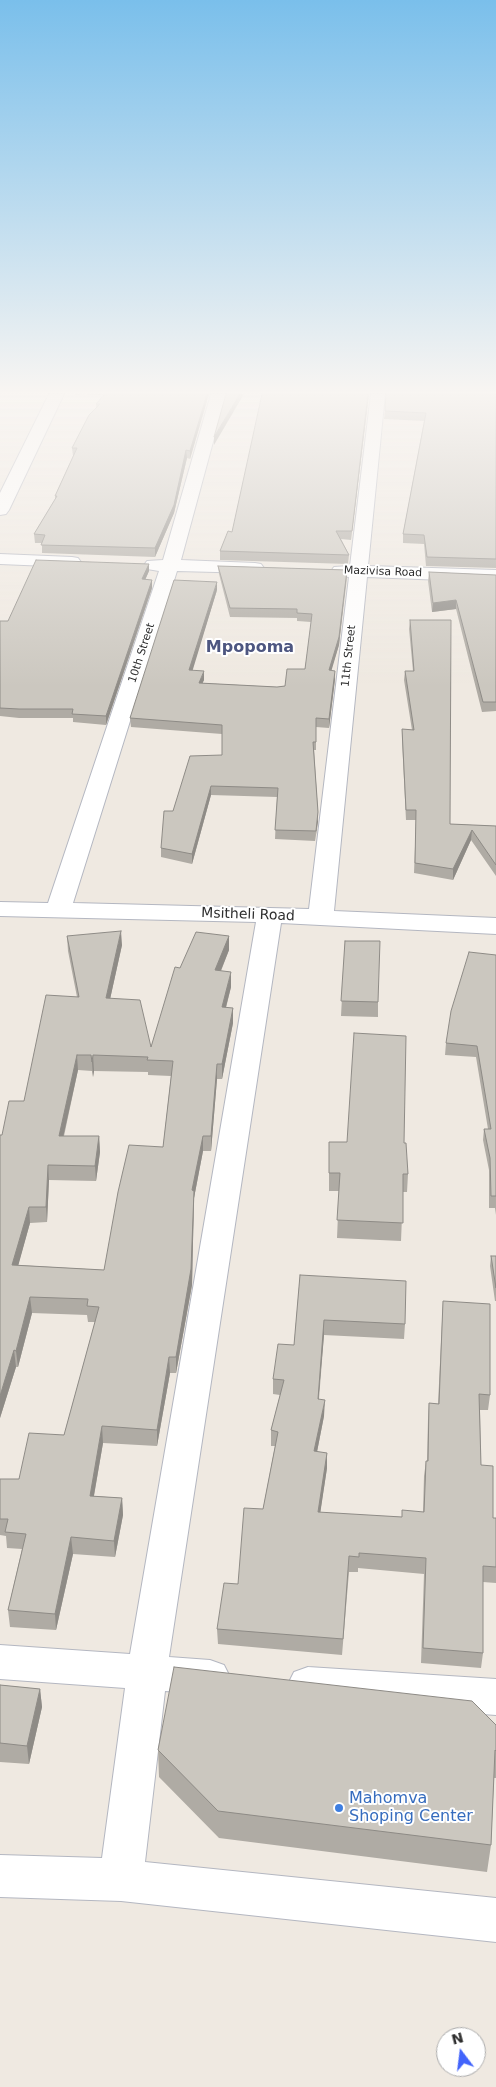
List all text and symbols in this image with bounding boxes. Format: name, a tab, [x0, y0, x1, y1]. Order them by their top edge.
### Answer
street label: Mazivisa Road	[344, 564, 422, 580]
street label: 10th Street	[126, 621, 158, 685]
street label: 11th Street	[339, 624, 359, 688]
district label: Mpopoma	[206, 638, 294, 658]
street label: Msitheli Road	[201, 905, 295, 925]
place label: Mahomva Shoping Center	[349, 1789, 473, 1827]
marker: Mahomva Shoping Center	[333, 1802, 345, 1814]
north arrow	[436, 2027, 486, 2077]
text: N	[450, 2029, 465, 2048]

